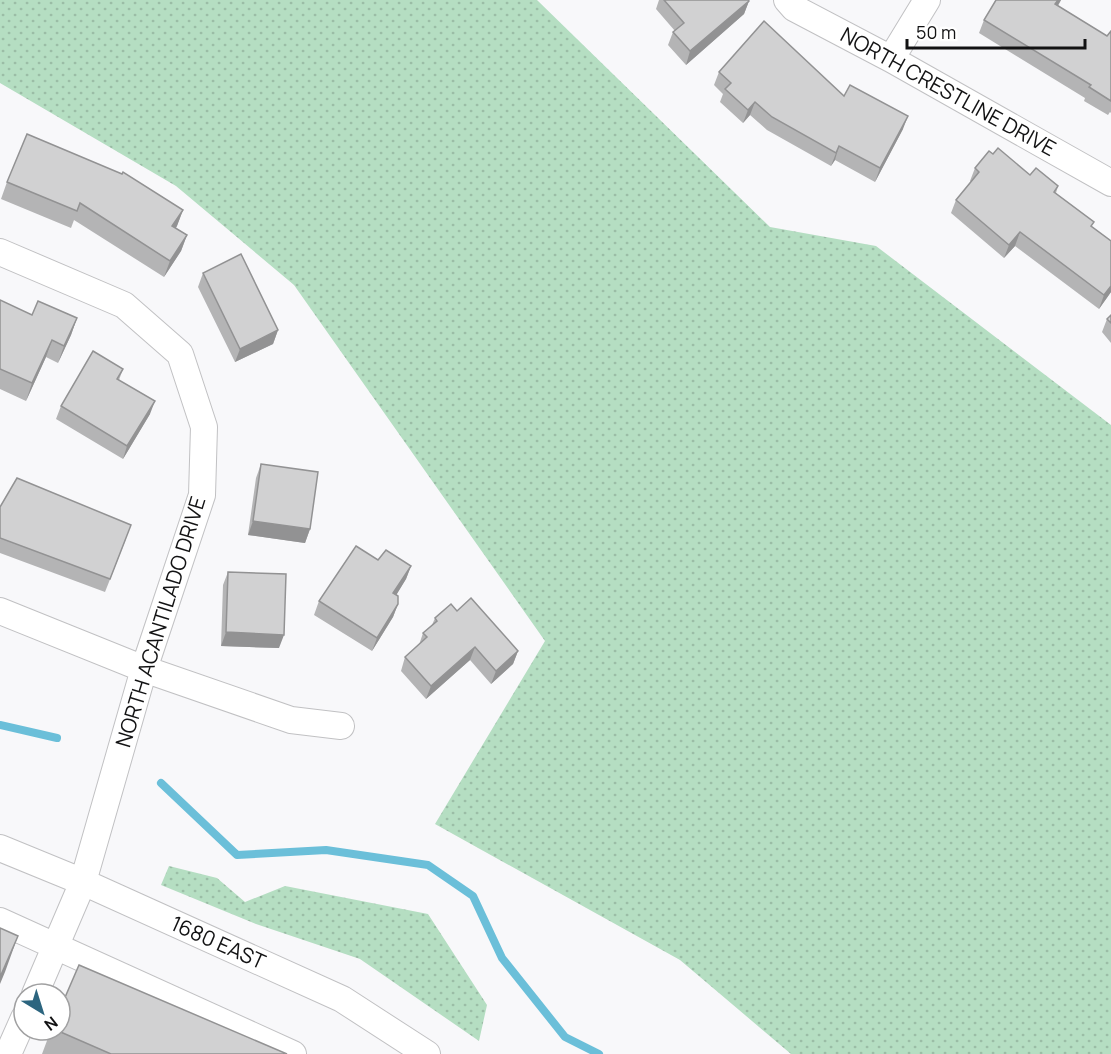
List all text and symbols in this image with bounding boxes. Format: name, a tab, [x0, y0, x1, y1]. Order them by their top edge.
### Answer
scale bar	[907, 12, 1086, 50]
street label: NORTH CRESTLINE DRIVE	[836, 20, 1061, 162]
text: 50 m	[916, 20, 956, 44]
street label: NORTH ACANTILADO DRIVE	[109, 493, 212, 751]
street label: 1680 EAST	[167, 909, 271, 976]
north arrow	[12, 982, 72, 1042]
text: N	[40, 1012, 63, 1036]

